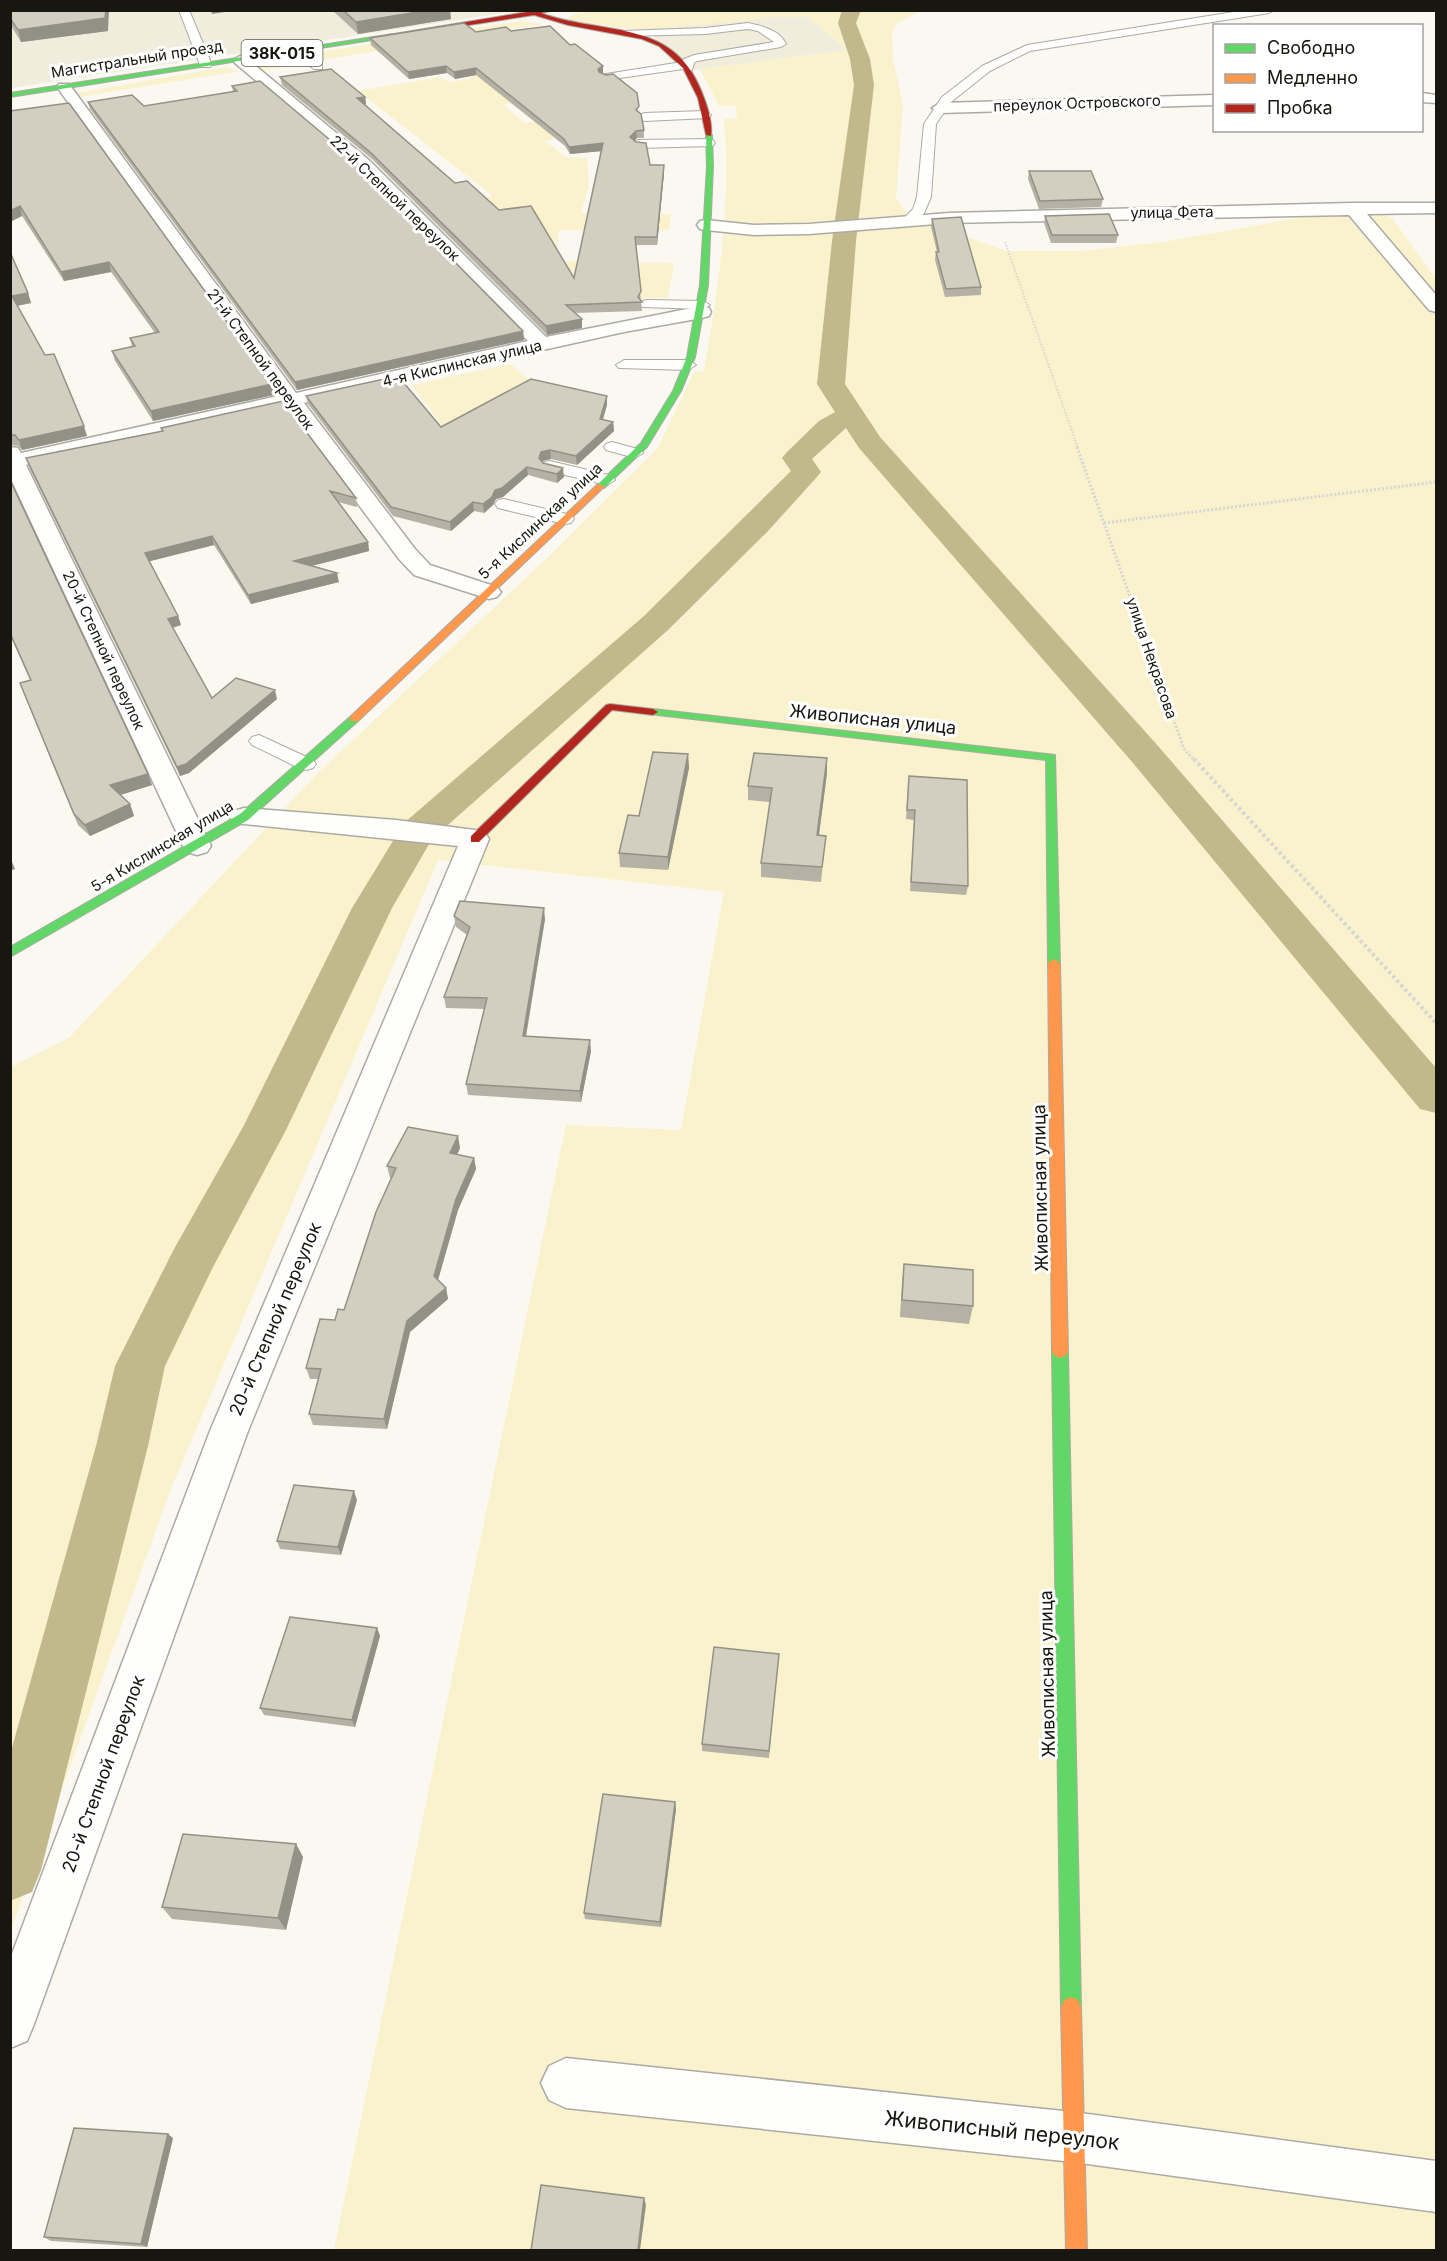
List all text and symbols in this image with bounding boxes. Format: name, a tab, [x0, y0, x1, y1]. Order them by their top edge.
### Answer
legend	[1213, 24, 1423, 132]
street label: Магистральный проезд	[50, 36, 224, 82]
text: Свободно	[1267, 37, 1355, 58]
road number: 38К-015	[242, 40, 322, 66]
text: Медленно	[1267, 67, 1358, 88]
street label: переулок Островского	[993, 91, 1161, 115]
text: Пробка	[1267, 97, 1333, 118]
street label: 22-й Степной переулок	[326, 131, 464, 265]
street label: улица Фета	[1130, 202, 1214, 222]
street label: 21-й Степной переулок	[203, 285, 319, 433]
street label: 4-я Кислинская улица	[380, 335, 544, 391]
street label: 5-я Кислинская улица	[474, 459, 606, 583]
street label: 20-й Степной переулок	[59, 567, 149, 733]
street label: улица Некрасова	[1122, 595, 1182, 721]
street label: Живописная улица	[789, 700, 957, 738]
street label: 5-я Кислинская улица	[87, 796, 237, 896]
street label: Живописная улица	[1028, 1104, 1052, 1272]
street label: 20-й Степной переулок	[225, 1219, 325, 1419]
street label: Живописная улица	[1035, 1590, 1059, 1758]
street label: 20-й Степной переулок	[58, 1672, 149, 1875]
street label: Живописный переулок	[883, 2105, 1121, 2155]

